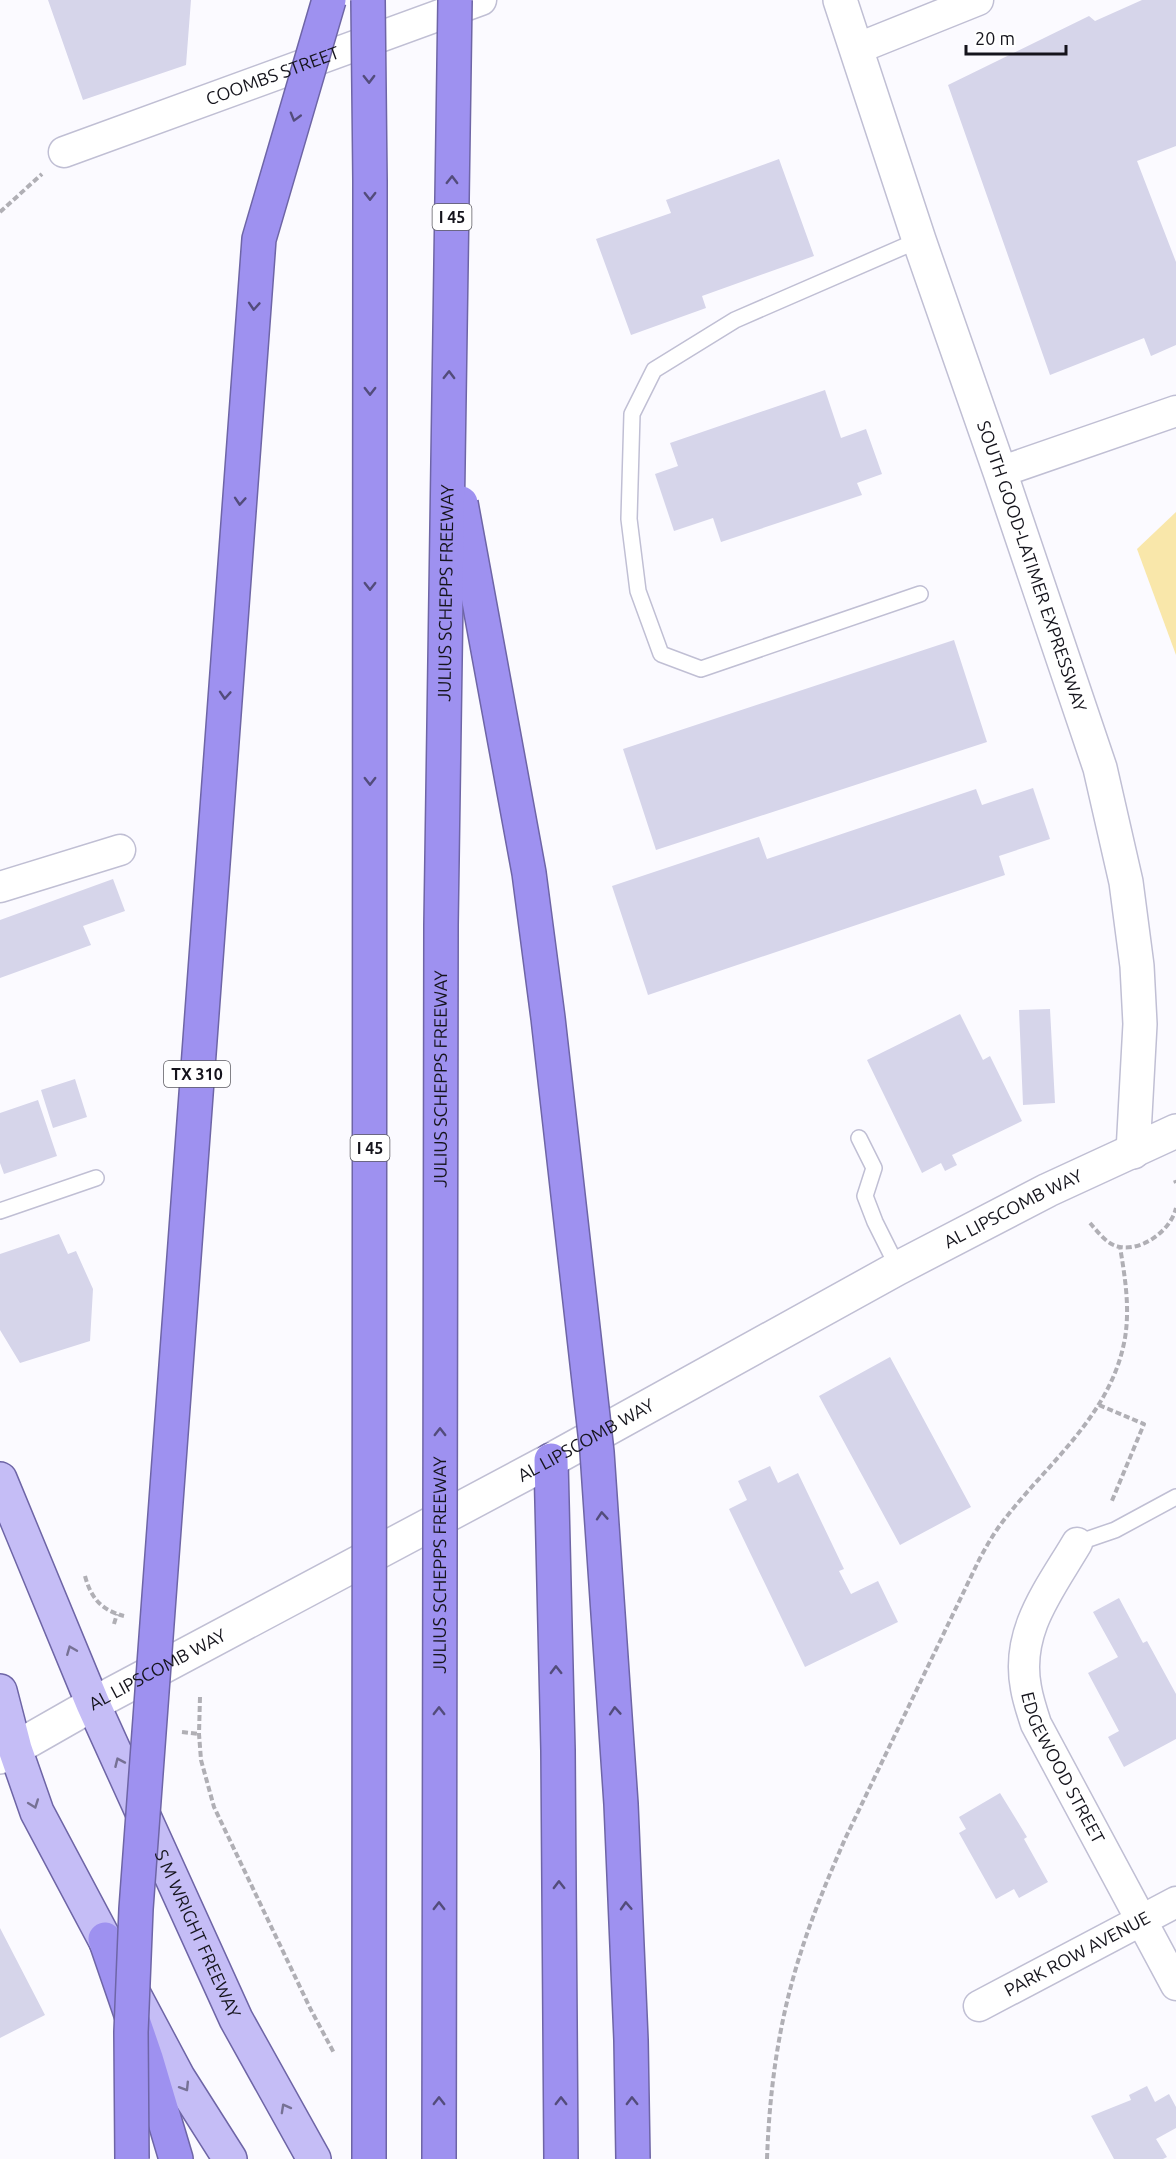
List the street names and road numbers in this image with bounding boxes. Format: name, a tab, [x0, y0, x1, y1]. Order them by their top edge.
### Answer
street label: COOMBS STREET	[203, 42, 342, 108]
road number: I 45	[432, 204, 472, 230]
street label: SOUTH GOOD-LATIMER EXPRESSWAY	[974, 418, 1091, 715]
street label: JULIUS SCHEPPS FREEWAY	[433, 484, 457, 702]
street label: JULIUS SCHEPPS FREEWAY	[430, 970, 450, 1188]
road number: TX 310	[164, 1061, 230, 1087]
road number: I 45	[350, 1135, 389, 1161]
street label: AL LIPSCOMB WAY	[940, 1164, 1085, 1251]
street label: AL LIPSCOMB WAY	[514, 1394, 658, 1485]
street label: JULIUS SCHEPPS FREEWAY	[429, 1456, 449, 1674]
street label: AL LIPSCOMB WAY	[85, 1624, 229, 1713]
street label: EDGEWOOD STREET	[1018, 1690, 1109, 1847]
street label: S M WRIGHT FREEWAY	[151, 1846, 245, 2021]
street label: PARK ROW AVENUE	[1001, 1907, 1153, 2000]

